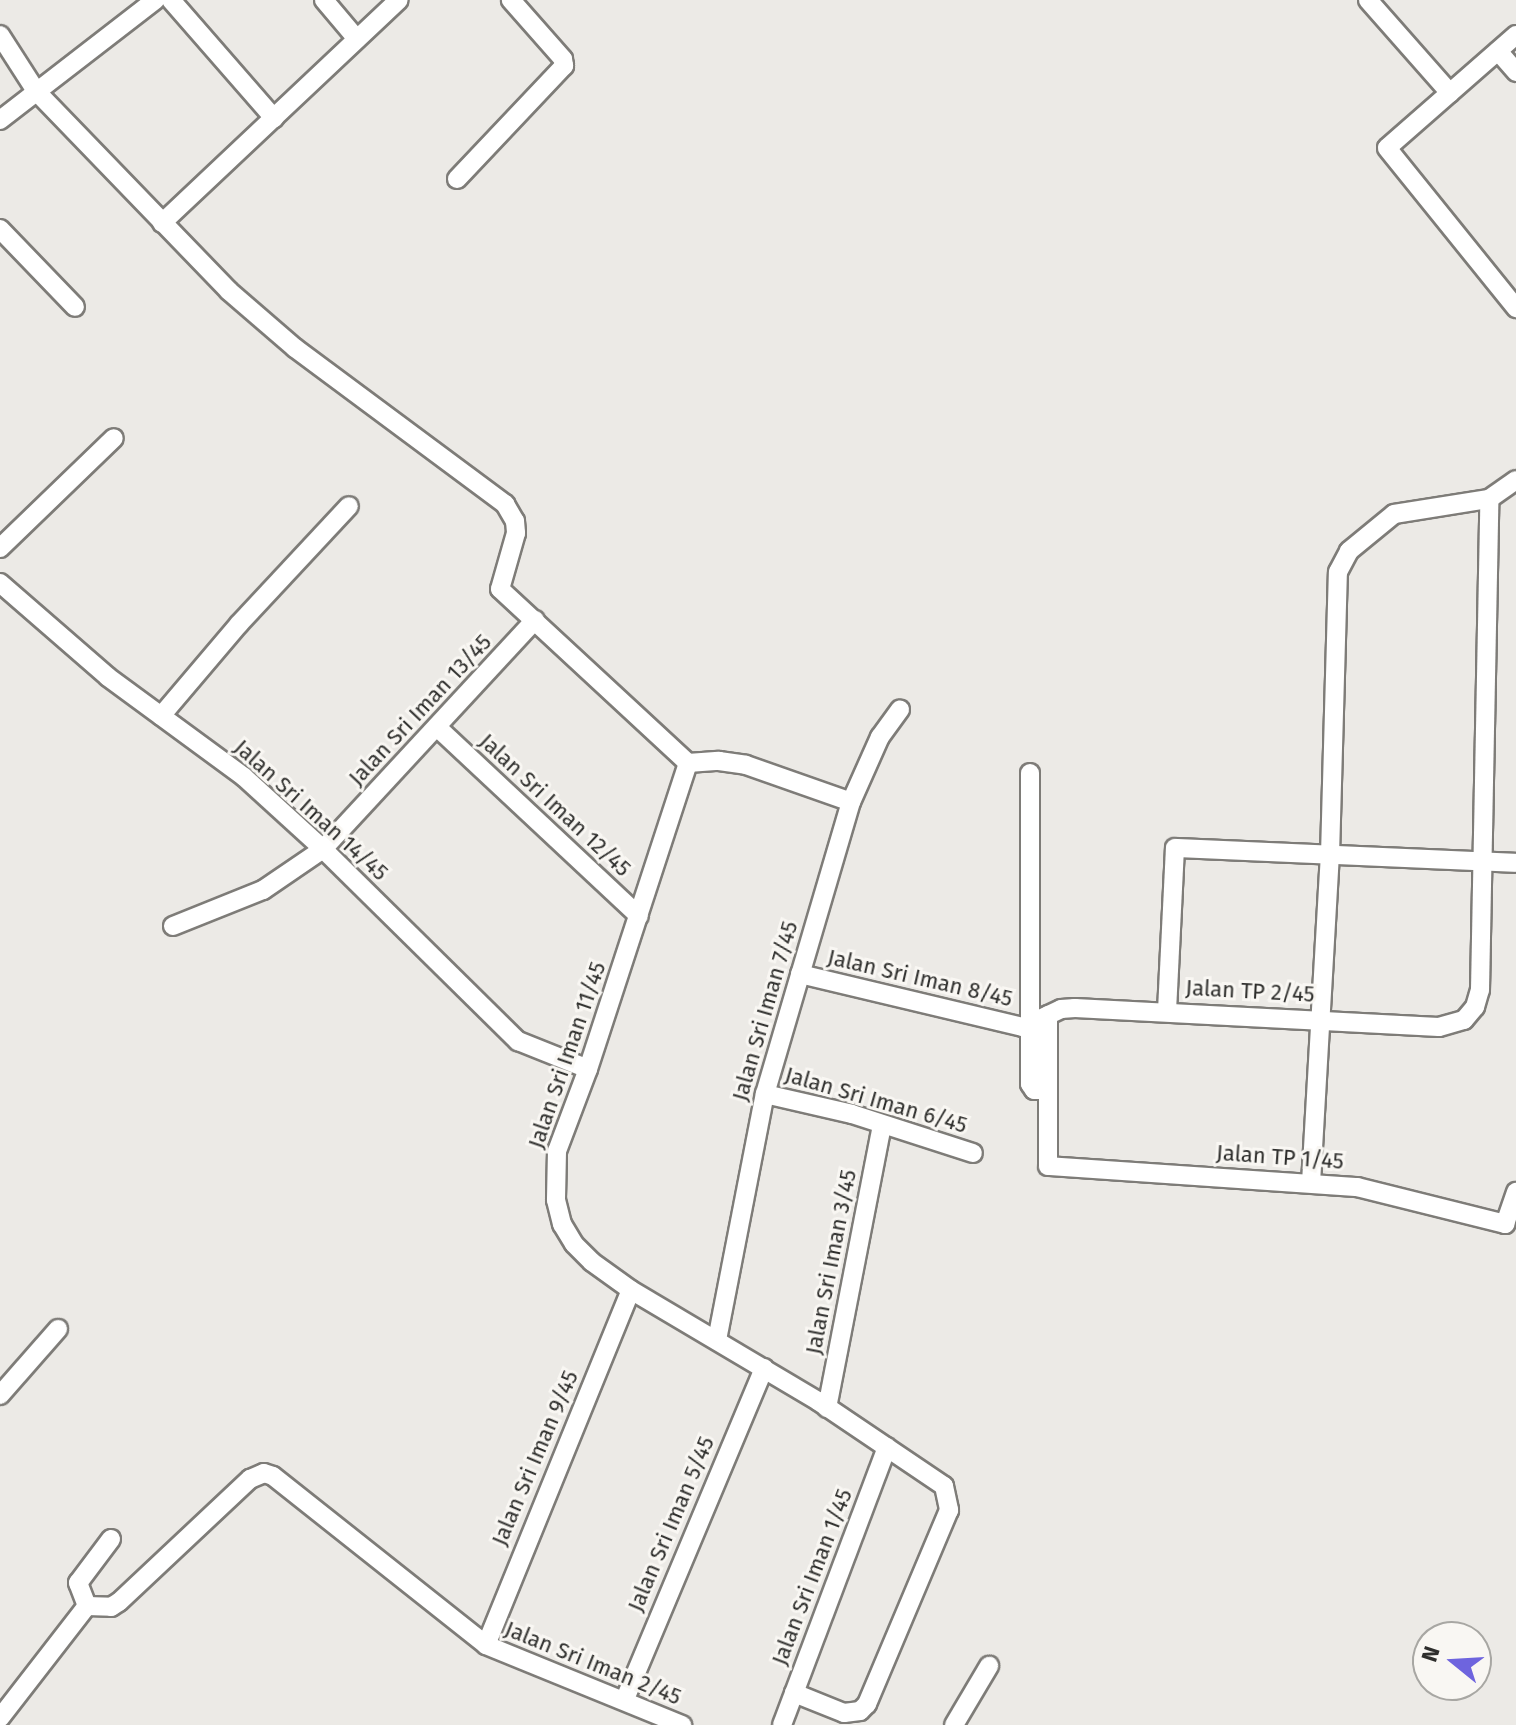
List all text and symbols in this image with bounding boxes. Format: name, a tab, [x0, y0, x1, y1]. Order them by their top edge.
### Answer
street label: Jalan Sri Iman 13/45	[343, 629, 497, 791]
street label: Jalan Sri Iman 12/45	[474, 728, 636, 882]
street label: Jalan Sri Iman 14/45	[229, 734, 393, 886]
street label: Jalan Sri Iman 7/45	[727, 918, 803, 1104]
street label: Jalan Sri Iman 8/45	[825, 944, 1015, 1012]
street label: Jalan Sri Iman 11/45	[523, 958, 611, 1152]
street label: Jalan TP 2/45	[1185, 974, 1315, 1008]
street label: Jalan Sri Iman 6/45	[782, 1061, 970, 1139]
street label: Jalan TP 1/45	[1215, 1139, 1345, 1175]
street label: Jalan Sri Iman 3/45	[800, 1167, 862, 1357]
street label: Jalan Sri Iman 9/45	[486, 1367, 584, 1549]
street label: Jalan Sri Iman 5/45	[622, 1433, 720, 1615]
street label: Jalan Sri Iman 1/45	[766, 1485, 858, 1669]
street label: Jalan Sri Iman 2/45	[501, 1616, 685, 1710]
north arrow	[1412, 1621, 1492, 1701]
text: N	[1416, 1643, 1446, 1665]

